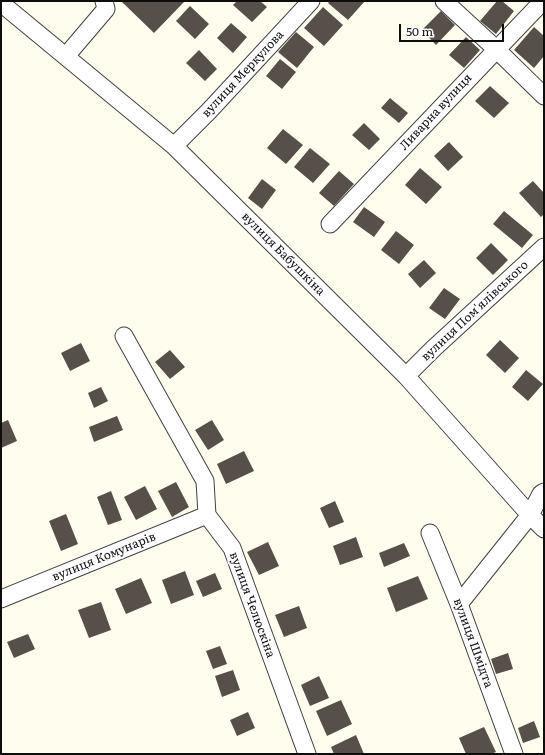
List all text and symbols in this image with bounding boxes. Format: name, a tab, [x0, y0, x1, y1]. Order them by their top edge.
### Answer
scale bar	[401, 16, 506, 42]
text: 50 m	[406, 22, 433, 40]
street label: вулиця Меркулова	[199, 28, 287, 120]
street label: Ливарна вулиця	[397, 71, 475, 153]
street label: вулиця Бабушкіна	[238, 209, 328, 299]
street label: вулиця Пом'ялівського	[419, 258, 531, 364]
street label: вулиця Комунарів	[50, 530, 158, 584]
street label: вулиця Челюскіна	[226, 550, 278, 660]
street label: вулиця Шмідта	[450, 596, 496, 690]

